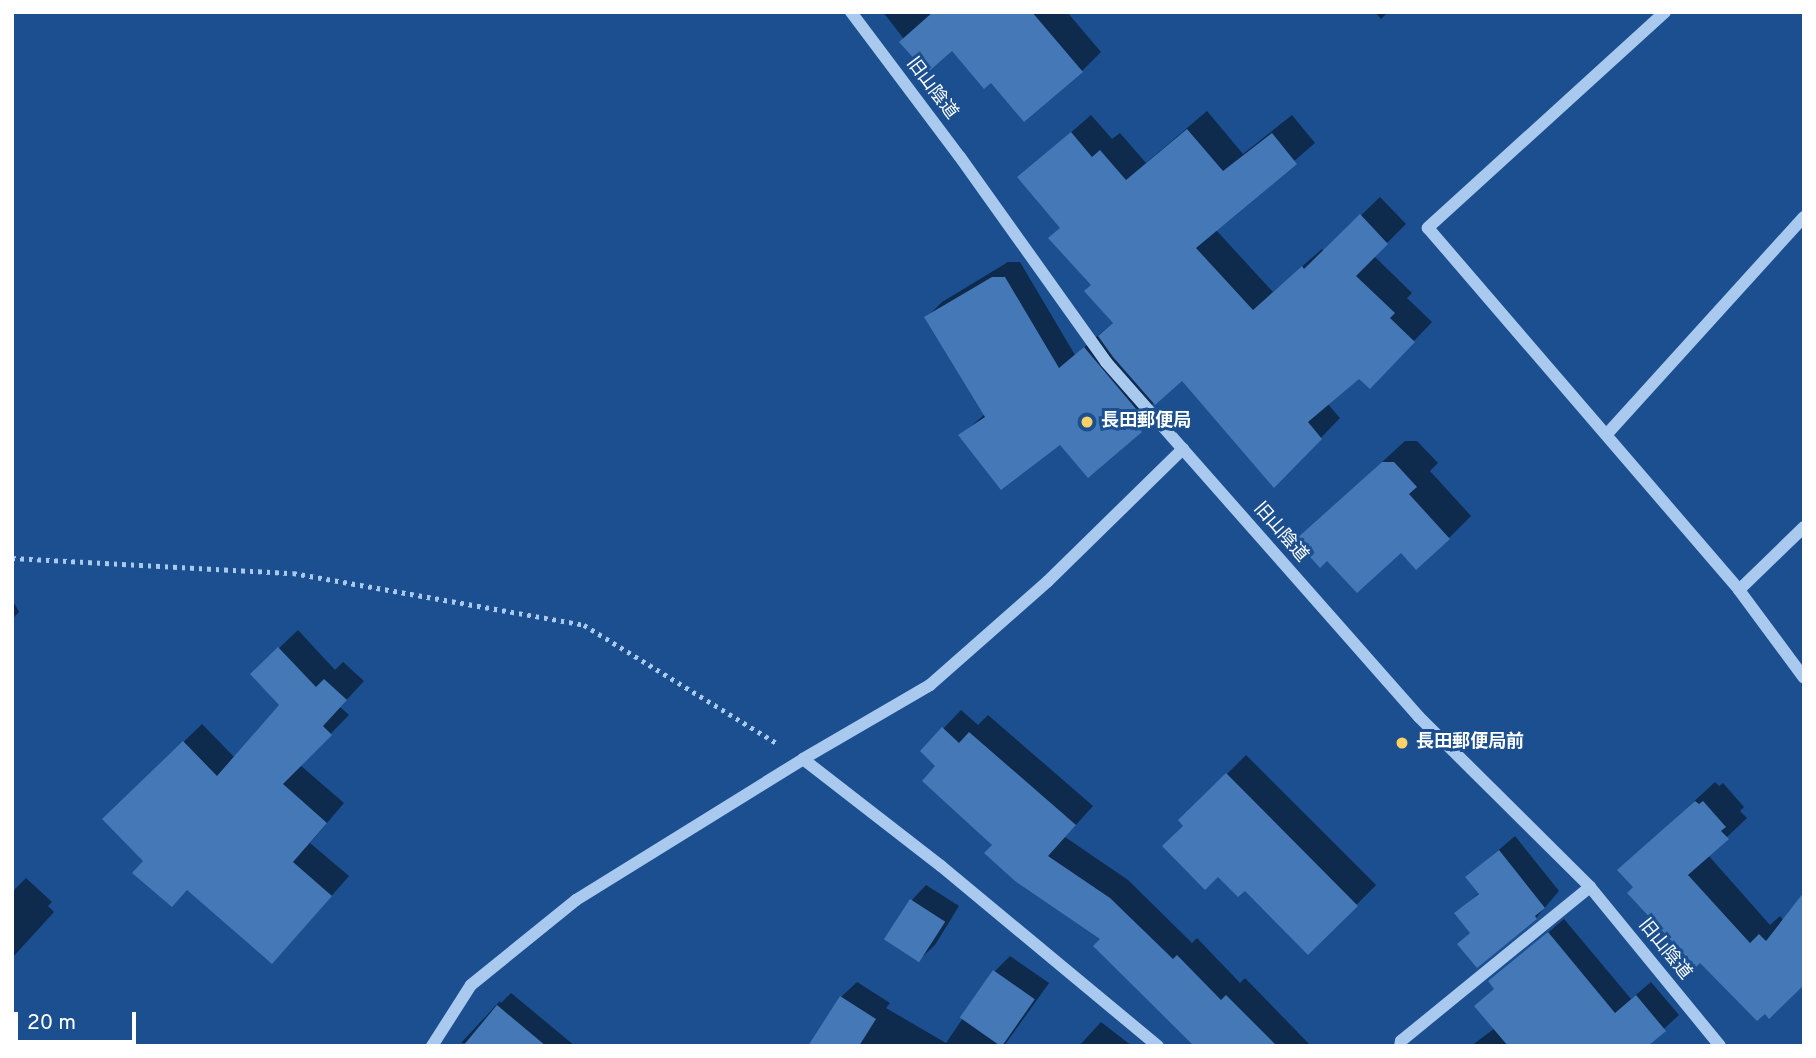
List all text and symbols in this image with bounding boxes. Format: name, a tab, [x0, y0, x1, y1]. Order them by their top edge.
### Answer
street label: 旧山陰道	[901, 54, 961, 124]
place label: 長田郵便局	[1101, 411, 1191, 433]
marker: 長田郵便局	[1079, 414, 1095, 430]
street label: 旧山陰道	[1248, 499, 1312, 567]
place label: 長田郵便局前	[1416, 732, 1524, 754]
marker: 長田郵便局前	[1394, 735, 1410, 751]
street label: 旧山陰道	[1633, 915, 1695, 985]
scale bar	[18, 998, 140, 1042]
text: 20 m	[27, 1010, 76, 1037]

